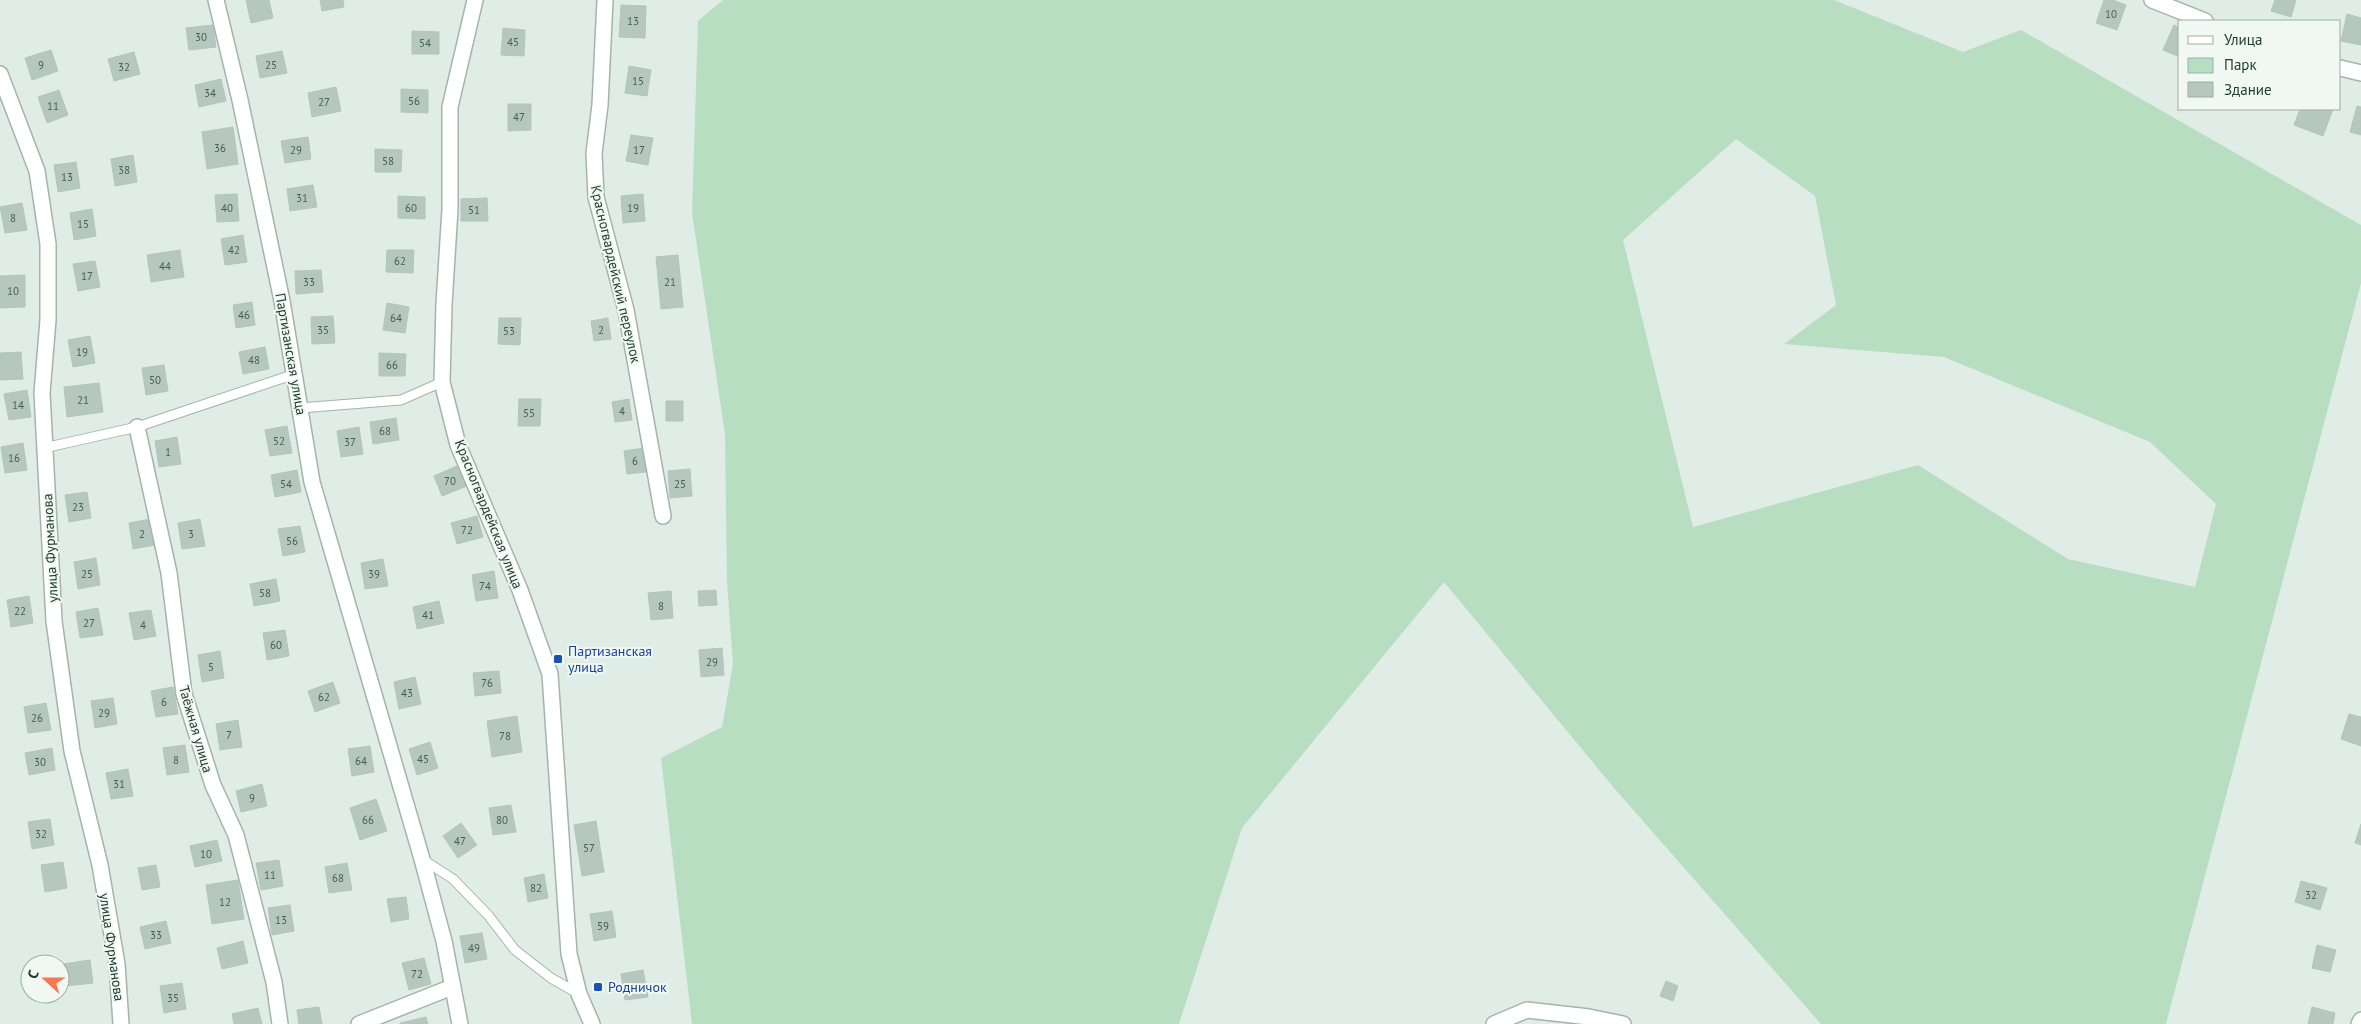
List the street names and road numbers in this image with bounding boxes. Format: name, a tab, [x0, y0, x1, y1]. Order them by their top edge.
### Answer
street label: Красногвардейский переулок	[587, 183, 645, 365]
street label: Партизанская улица	[271, 292, 311, 416]
street label: Красногвардейская улица	[451, 437, 527, 591]
street label: улица Фурманова	[38, 493, 62, 603]
street label: Таёжная улица	[175, 683, 217, 775]
street label: улица Фурманова	[95, 892, 129, 1002]

